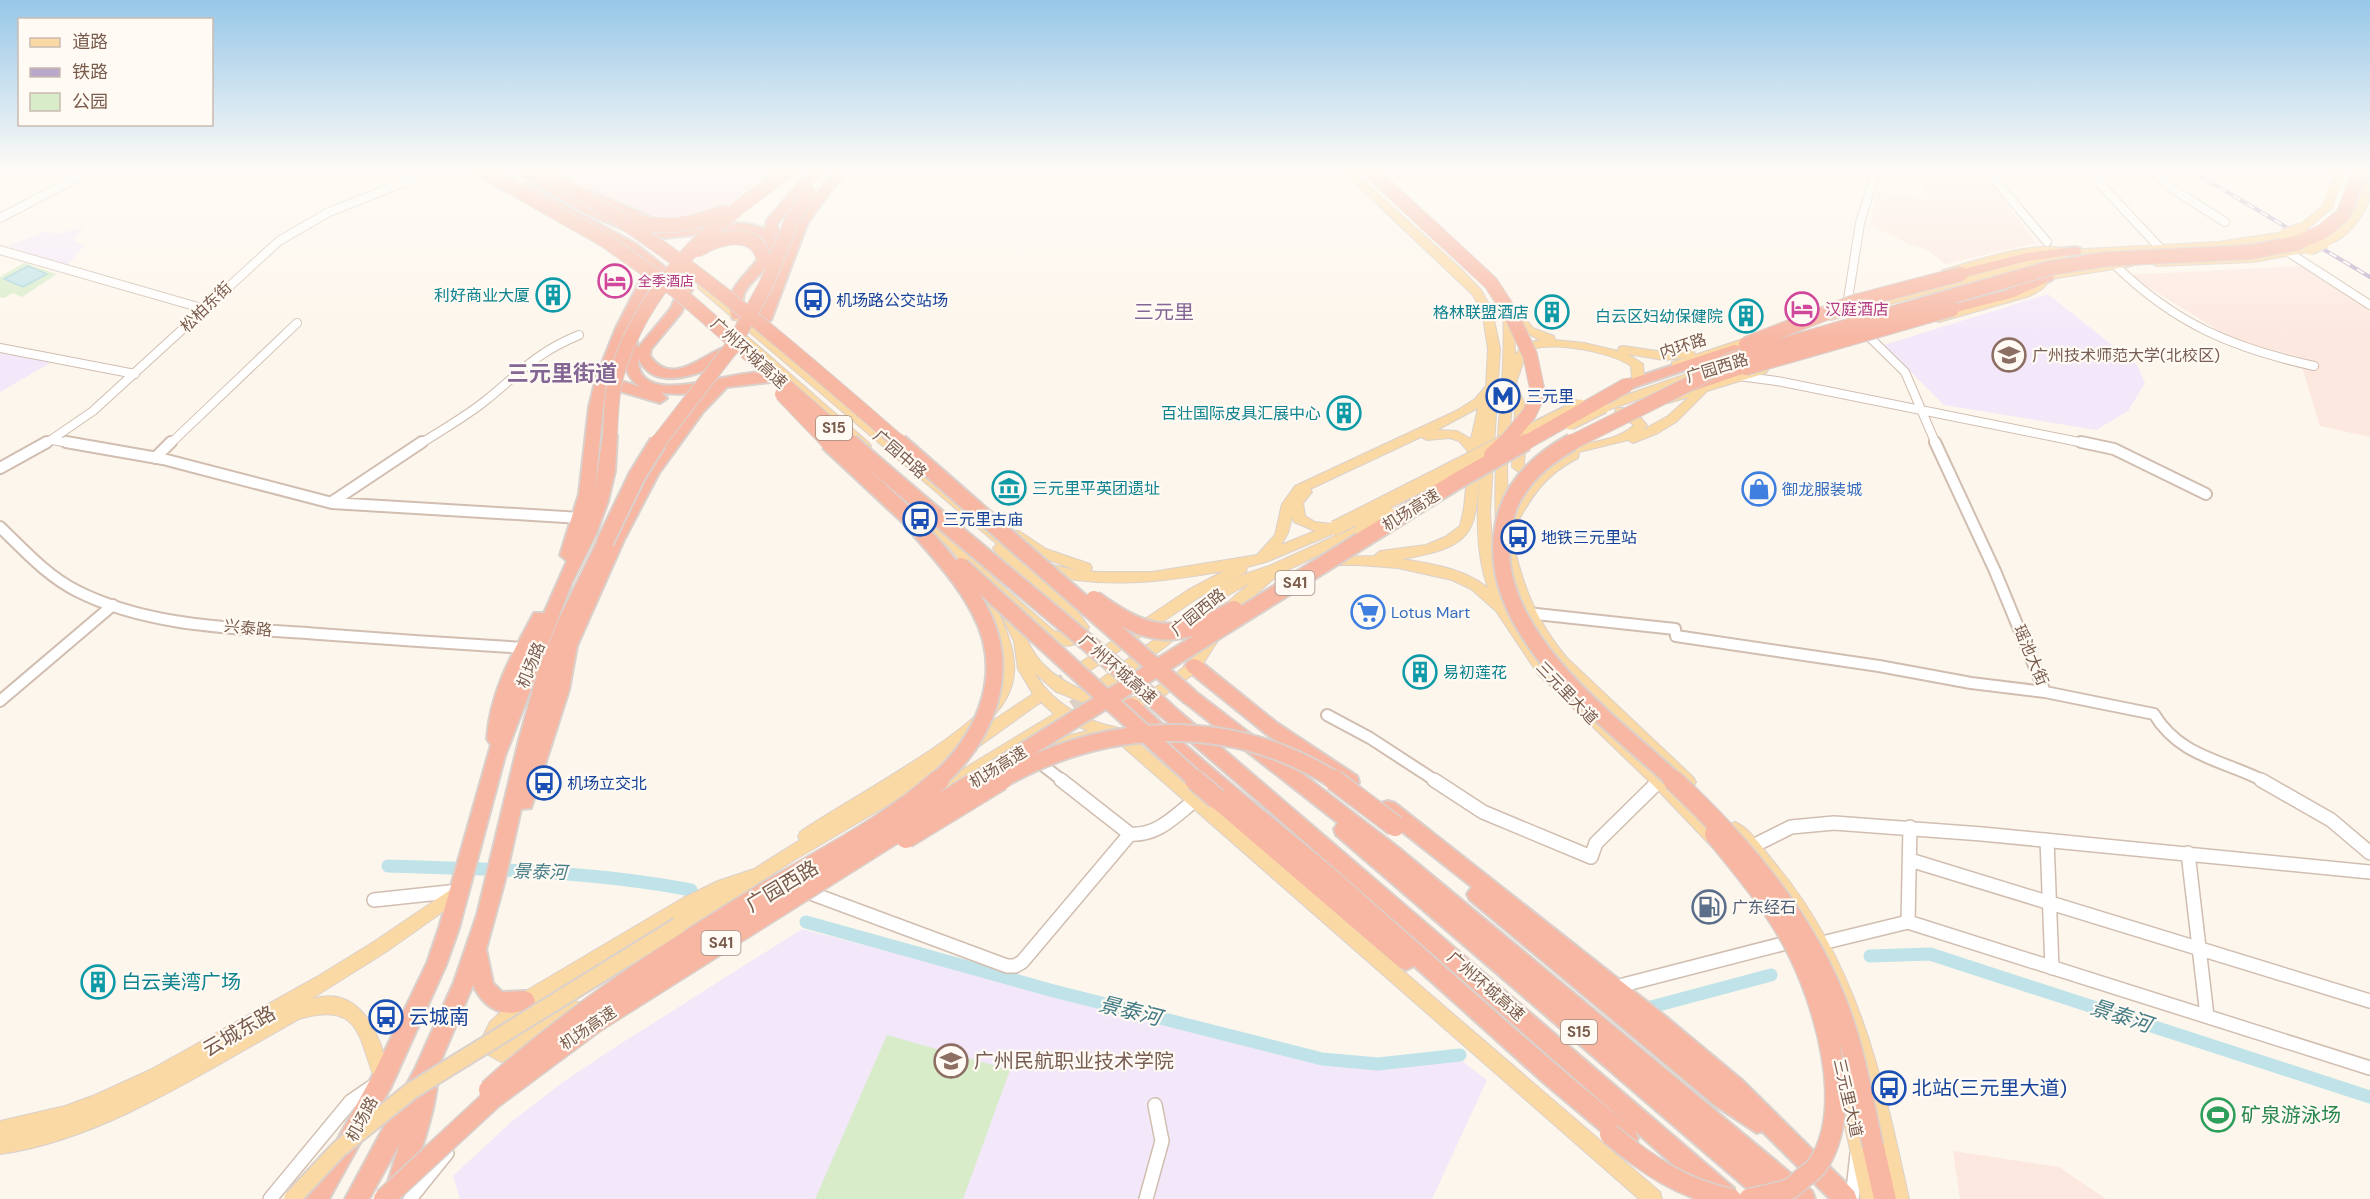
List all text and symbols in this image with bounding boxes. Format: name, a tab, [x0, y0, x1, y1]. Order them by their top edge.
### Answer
legend	[18, 18, 213, 126]
text: 道路	[72, 30, 108, 54]
text: 铁路	[72, 60, 108, 84]
text: 公园	[72, 90, 108, 114]
hotel icon: 全季酒店	[597, 263, 633, 299]
place label: 全季酒店	[638, 272, 694, 290]
street label: 松柏东街	[176, 277, 236, 337]
building icon: 利好商业大厦	[535, 277, 571, 313]
bus stop icon: 机场路公交站场	[795, 282, 831, 318]
place label: 利好商业大厦	[434, 285, 530, 306]
place label: 机场路公交站场	[836, 290, 948, 311]
hotel icon: 汉庭酒店	[1784, 291, 1820, 327]
building icon: 格林联盟酒店	[1534, 294, 1570, 330]
building icon: 白云区妇幼保健院	[1728, 298, 1764, 334]
district label: 三元里	[1134, 299, 1194, 325]
place label: 汉庭酒店	[1825, 299, 1889, 320]
place label: 格林联盟酒店	[1433, 302, 1529, 323]
place label: 白云区妇幼保健院	[1595, 306, 1723, 327]
street label: 广州环城高速	[706, 313, 792, 393]
street label: 内环路	[1657, 329, 1709, 363]
school or university icon: 广州技术师范大学(北校区)	[1991, 337, 2027, 373]
place label: 广州技术师范大学(北校区)	[2032, 345, 2220, 366]
street label: 广园西路	[1683, 349, 1751, 387]
district label: 三元里街道	[507, 359, 617, 388]
metro station icon: 三元里	[1485, 378, 1521, 414]
place label: 三元里	[1526, 386, 1574, 407]
building icon: 百壮国际皮具汇展中心	[1326, 395, 1362, 431]
place label: 百壮国际皮具汇展中心	[1161, 403, 1321, 424]
road number: S15	[816, 416, 852, 440]
street label: 广园中路	[869, 425, 931, 483]
museum icon: 三元里平英团遗址	[991, 470, 1027, 506]
shop icon: 御龙服装城	[1741, 471, 1777, 507]
place label: 三元里平英团遗址	[1032, 478, 1160, 499]
place label: 御龙服装城	[1782, 479, 1862, 500]
street label: 机场高速	[1378, 484, 1444, 536]
bus stop icon: 三元里古庙	[902, 501, 938, 537]
place label: 三元里古庙	[943, 509, 1023, 530]
bus stop icon: 地铁三元里站	[1500, 519, 1536, 555]
place label: 地铁三元里站	[1541, 527, 1637, 548]
road number: S41	[1276, 571, 1314, 595]
street label: 广园西路	[1167, 584, 1229, 640]
supermarket icon: Lotus Mart	[1350, 594, 1386, 630]
place label: Lotus Mart	[1391, 602, 1470, 623]
street label: 兴泰路	[223, 615, 273, 641]
street label: 瑶池大街	[2009, 621, 2053, 689]
street label: 广州环城高速	[1075, 630, 1161, 708]
street label: 机场路	[512, 639, 550, 691]
building icon: 易初莲花	[1402, 654, 1438, 690]
street label: 三元里大道	[1532, 657, 1602, 729]
place label: 易初莲花	[1443, 662, 1507, 683]
street label: 机场高速	[965, 741, 1031, 793]
bus stop icon: 机场立交北	[526, 765, 562, 801]
place label: 机场立交北	[567, 773, 647, 794]
street label: 广园西路	[741, 854, 823, 918]
water label: 景泰河	[513, 859, 570, 885]
fuel station icon: 广东经石	[1691, 889, 1727, 925]
place label: 广东经石	[1732, 897, 1796, 918]
road number: S41	[702, 931, 740, 955]
street label: 广州环城高速	[1443, 947, 1529, 1025]
building icon: 白云美湾广场	[80, 964, 116, 1000]
place label: 白云美湾广场	[121, 969, 241, 995]
water label: 景泰河	[1096, 990, 1168, 1033]
water label: 景泰河	[2087, 993, 2159, 1040]
bus stop icon: 云城南	[368, 999, 404, 1035]
street label: 云城东路	[198, 1000, 280, 1062]
street label: 机场高速	[556, 1001, 620, 1055]
place label: 云城南	[409, 1004, 469, 1030]
road number: S15	[1561, 1020, 1597, 1044]
school or university icon: 广州民航职业技术学院	[933, 1043, 969, 1079]
place label: 广州民航职业技术学院	[974, 1048, 1174, 1074]
street label: 三元里大道	[1829, 1057, 1867, 1139]
bus stop icon: 北站(三元里大道)	[1871, 1070, 1907, 1106]
place label: 北站(三元里大道)	[1912, 1075, 2067, 1101]
street label: 机场路	[341, 1093, 383, 1145]
sports icon: 矿泉游泳场	[2200, 1097, 2236, 1133]
place label: 矿泉游泳场	[2241, 1102, 2341, 1128]

